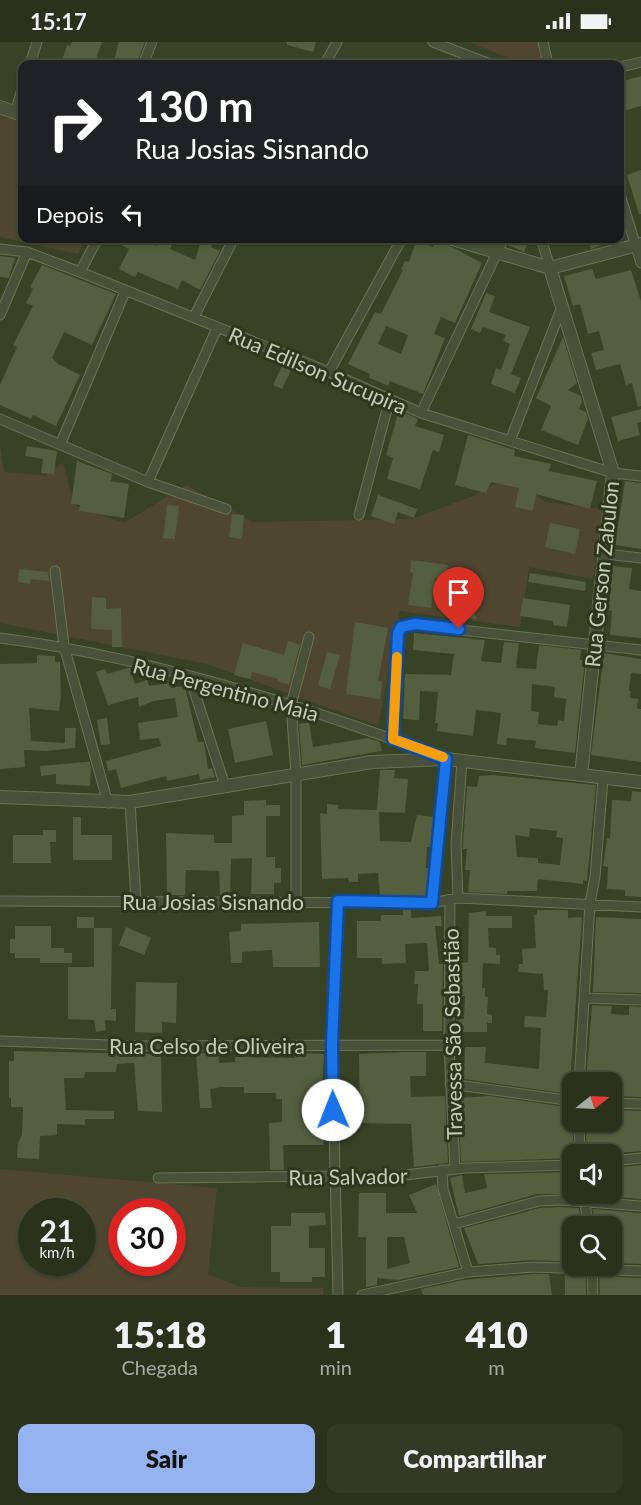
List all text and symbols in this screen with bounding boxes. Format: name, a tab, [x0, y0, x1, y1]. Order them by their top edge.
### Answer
text: 15:17	[30, 8, 87, 35]
text: 130 m	[135, 81, 253, 131]
icon: right	[36, 84, 114, 162]
text: Rua Josias Sisnando	[135, 132, 369, 165]
icon: left	[116, 198, 149, 231]
text: Depois	[36, 201, 104, 228]
street label: Rua Edilson Sucupira	[225, 321, 411, 419]
street label: Rua Gerson Zabulon	[579, 480, 623, 668]
pin	[433, 567, 484, 629]
icon: arrive	[442, 576, 475, 609]
street label: Rua Pergentino Maia	[130, 652, 322, 726]
street label: Rua Josias Sisnando	[122, 889, 304, 914]
street label: Travessa São Sebastião	[438, 928, 466, 1140]
street label: Rua Celso de Oliveira	[109, 1033, 305, 1058]
north arrow	[562, 1072, 622, 1132]
map controls	[562, 1072, 622, 1276]
position arrow	[301, 1078, 365, 1142]
button: sound	[562, 1144, 622, 1204]
street label: Rua Salvador	[288, 1162, 408, 1190]
speed limit sign: 30	[108, 1198, 186, 1276]
text: 21	[40, 1212, 74, 1248]
button: search	[562, 1216, 622, 1276]
text: km/h	[39, 1243, 75, 1261]
text: 15:18	[113, 1312, 206, 1356]
text: 1	[325, 1312, 346, 1356]
text: 410	[465, 1312, 528, 1356]
text: Chegada	[121, 1355, 198, 1379]
text: min	[320, 1355, 352, 1379]
text: m	[488, 1355, 505, 1379]
button: Sair	[18, 1424, 315, 1493]
button: Compartilhar	[327, 1424, 623, 1493]

